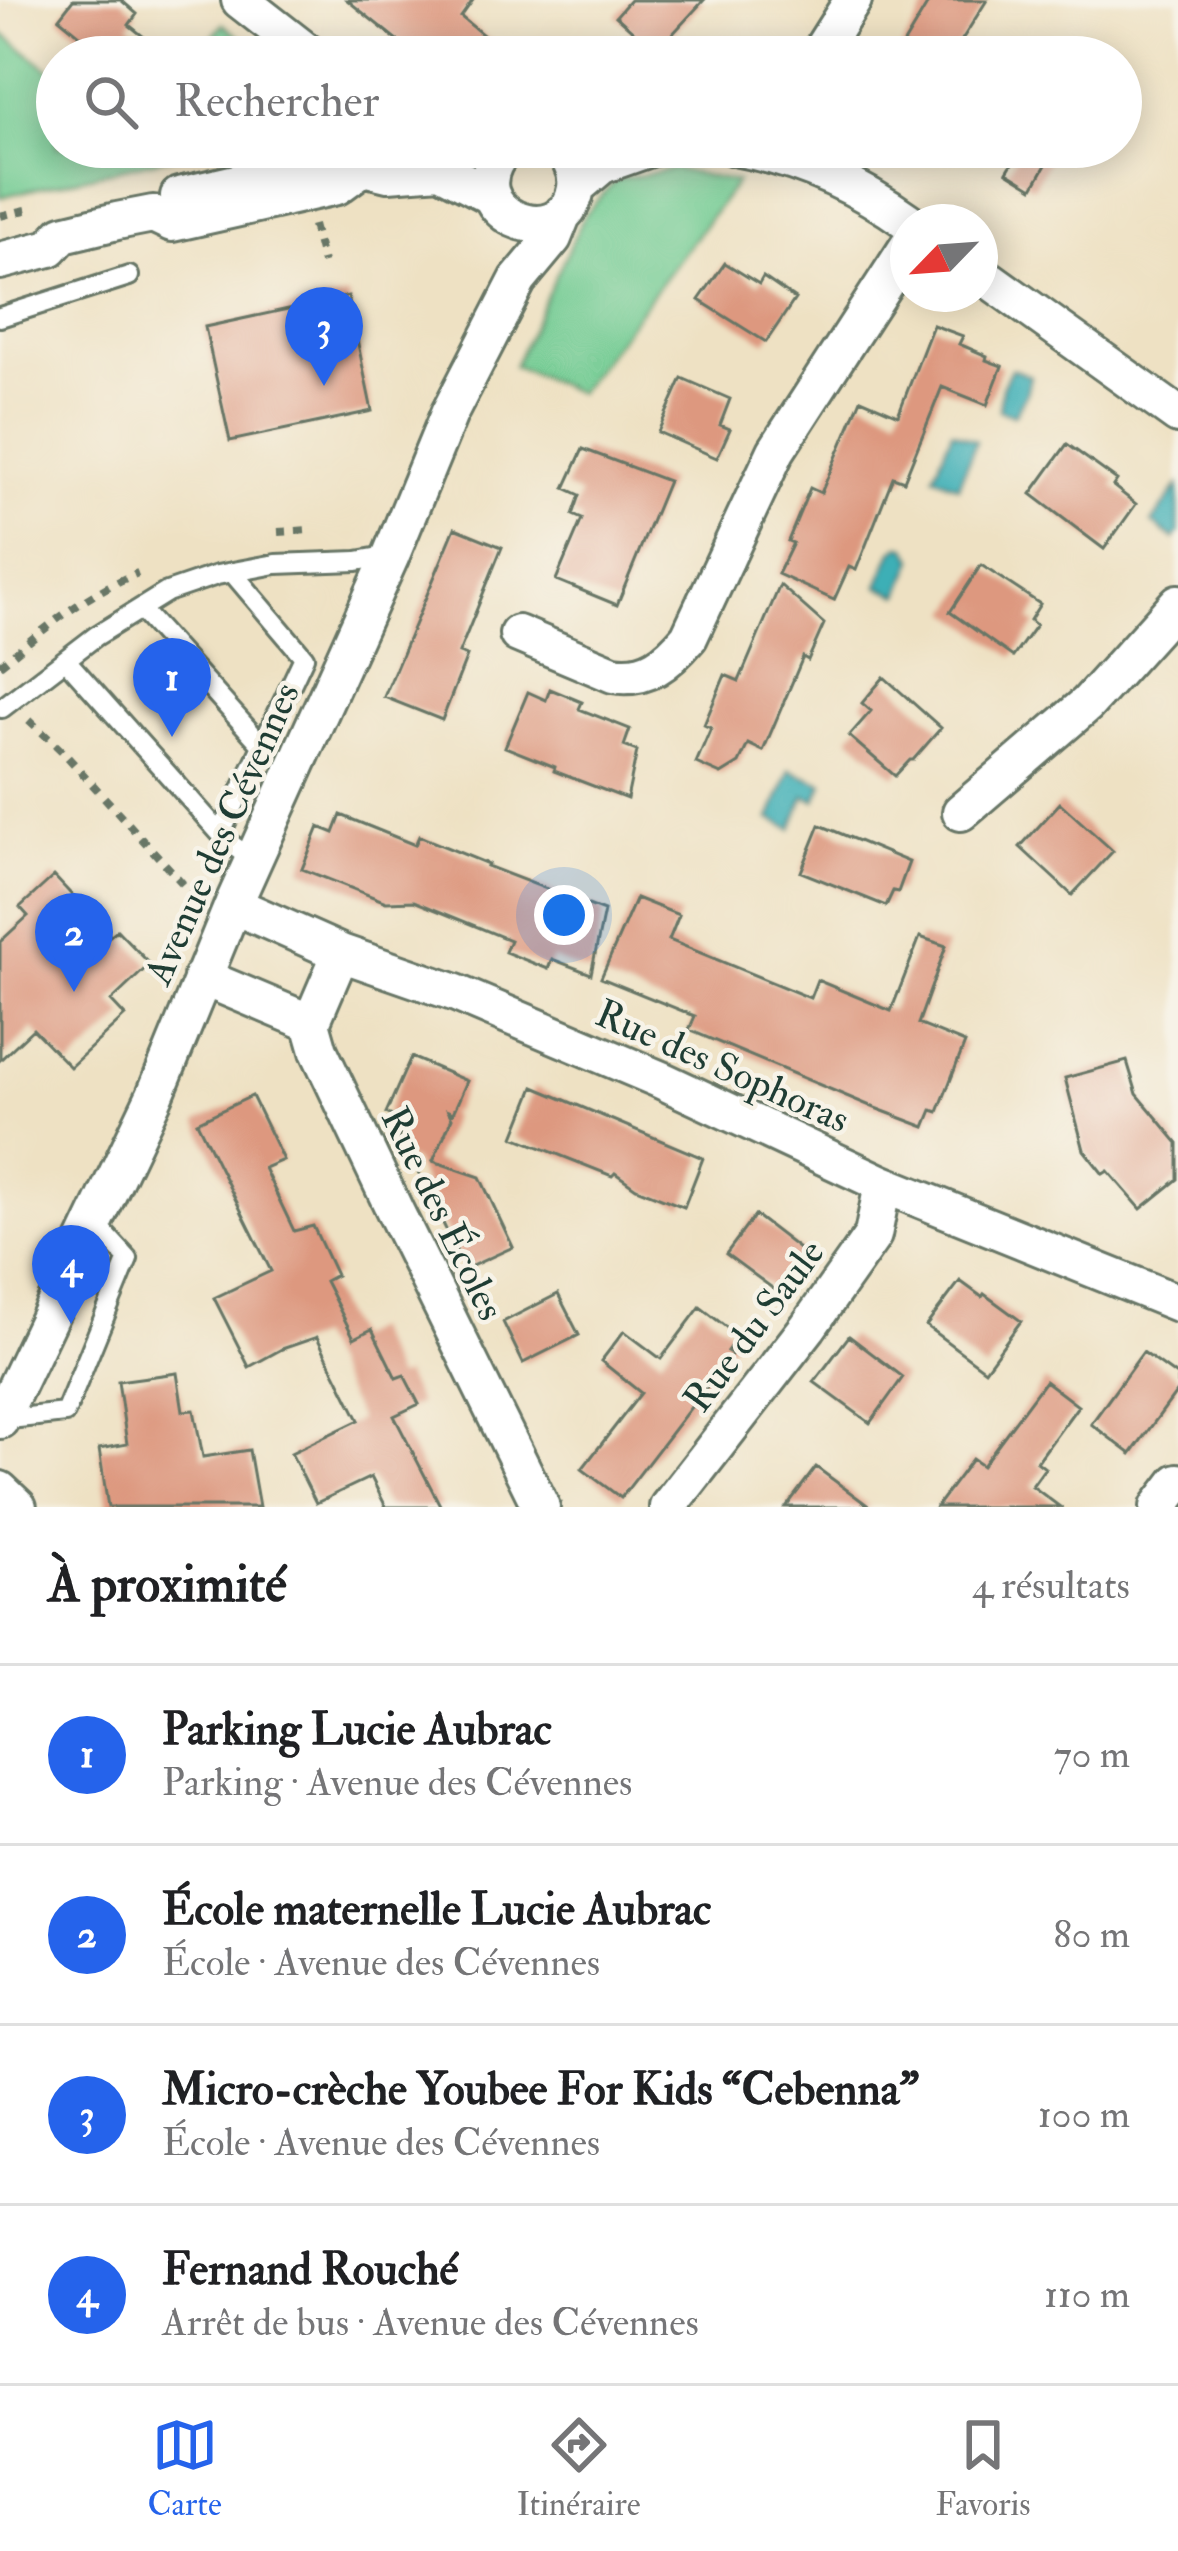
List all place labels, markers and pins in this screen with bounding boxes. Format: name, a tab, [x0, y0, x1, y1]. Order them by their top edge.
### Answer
pin: 3	[285, 287, 363, 386]
pin: 1	[133, 638, 211, 737]
pin: 2	[35, 893, 113, 992]
pin: 4	[32, 1225, 110, 1324]

